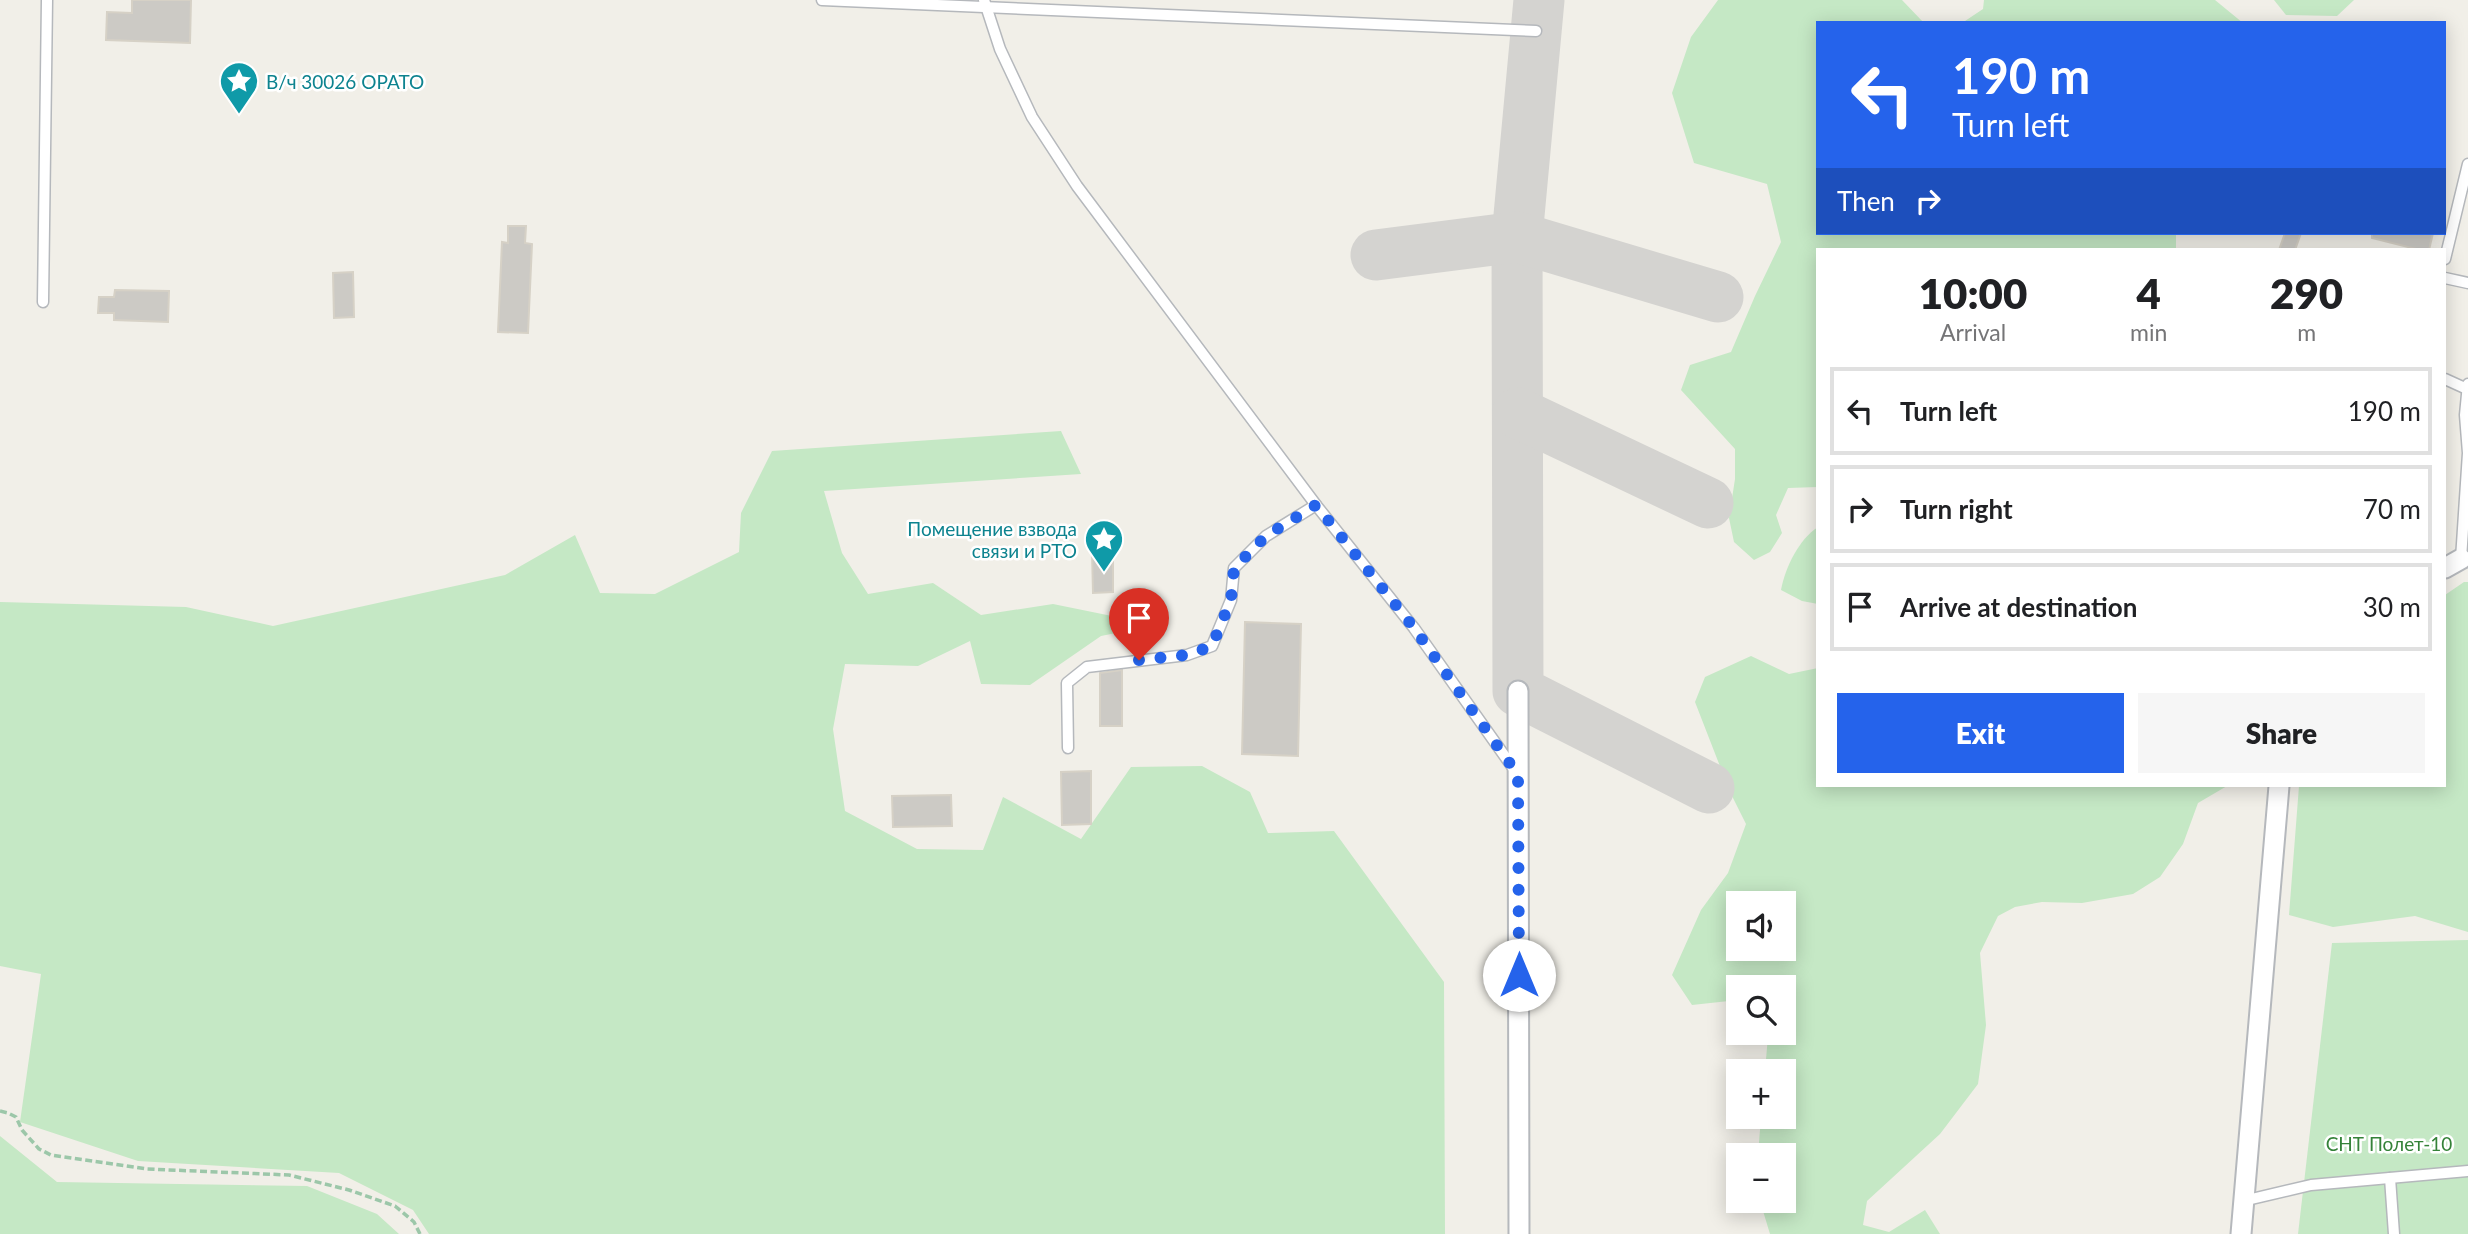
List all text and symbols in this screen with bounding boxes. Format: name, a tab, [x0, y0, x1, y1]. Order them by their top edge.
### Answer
text: 190 m	[1952, 46, 2090, 104]
icon: left	[1837, 49, 1928, 140]
place icon: В/ч 30026 ОРАТО	[218, 60, 260, 115]
place label: В/ч 30026 ОРАТО	[266, 70, 424, 93]
text: Turn left	[1952, 105, 2069, 144]
icon: right	[1909, 182, 1947, 220]
text: Then	[1837, 185, 1895, 217]
text: 10:00	[1919, 268, 2027, 318]
text: 4	[2137, 268, 2161, 318]
text: 290	[2270, 268, 2343, 318]
text: Arrival	[1940, 318, 2006, 346]
text: min	[2130, 318, 2167, 346]
text: m	[2297, 318, 2316, 346]
icon: left	[1841, 392, 1879, 430]
text: Turn left	[1900, 395, 1997, 427]
text: 190 m	[2348, 395, 2421, 427]
icon: right	[1841, 490, 1879, 528]
text: Turn right	[1900, 493, 2013, 525]
text: 70 m	[2363, 493, 2421, 525]
place label: Помещение взвода связи и РТО	[907, 517, 1077, 562]
place icon: Помещение взвода связи и РТО	[1083, 518, 1125, 573]
pin	[1109, 588, 1169, 660]
icon: arrive	[1841, 588, 1879, 626]
text: Arrive at destination	[1900, 591, 2137, 623]
text: 30 m	[2363, 591, 2421, 623]
icon: arrive	[1120, 599, 1158, 637]
button: Exit	[1837, 693, 2124, 773]
button: Share	[2138, 693, 2425, 773]
map controls	[1726, 891, 1796, 1213]
button: sound	[1726, 891, 1796, 961]
position arrow	[1482, 938, 1556, 1012]
button: search	[1726, 975, 1796, 1045]
button: +	[1726, 1059, 1796, 1129]
park label: СНТ Полет-10	[2326, 1132, 2452, 1155]
button: −	[1726, 1143, 1796, 1213]

